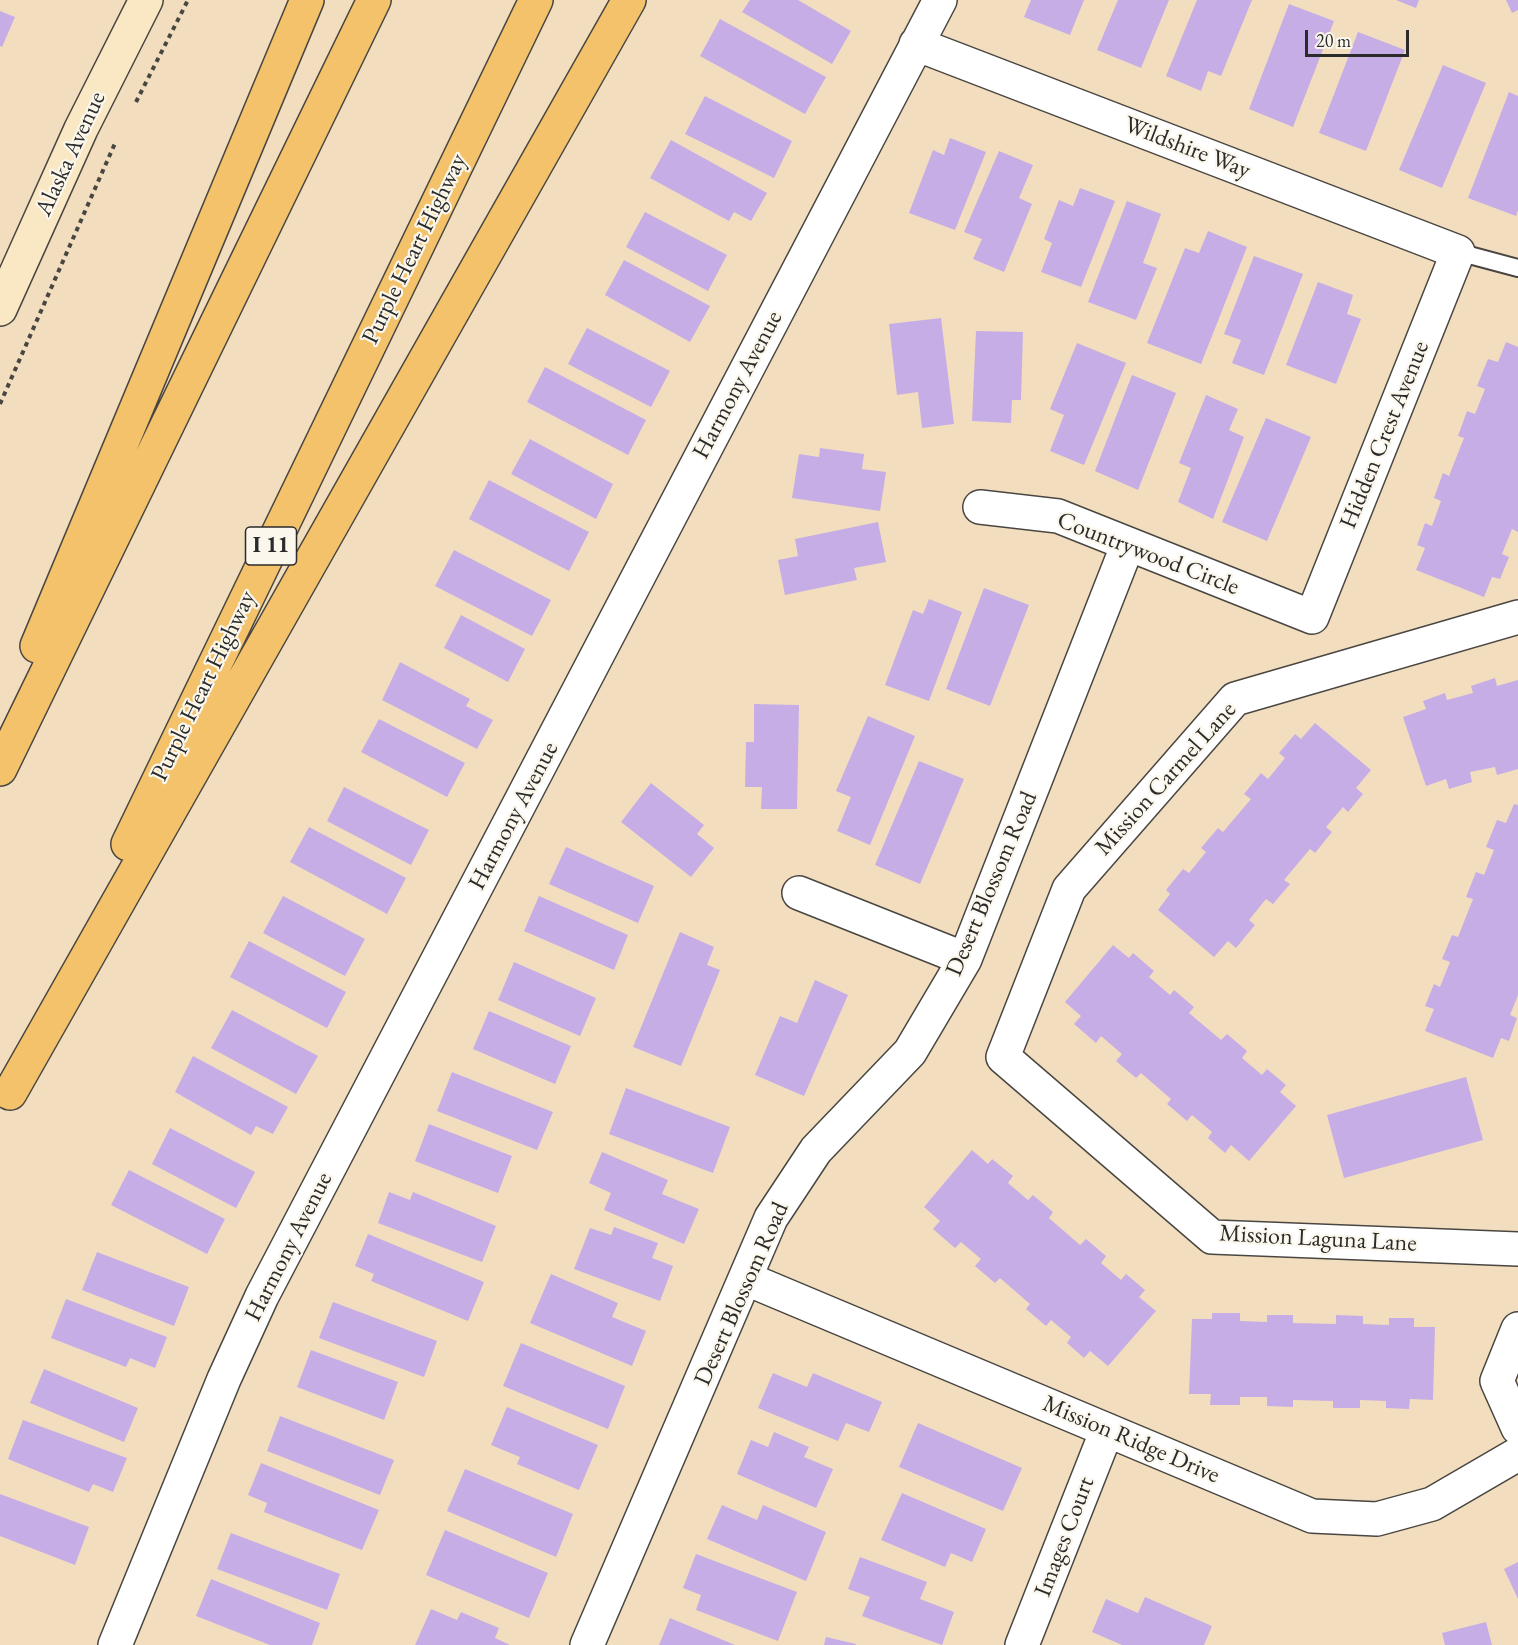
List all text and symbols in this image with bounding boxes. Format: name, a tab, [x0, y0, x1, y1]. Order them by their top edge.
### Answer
scale bar	[1308, 18, 1412, 56]
text: 20 m	[1316, 29, 1351, 52]
street label: Alaska Avenue	[30, 87, 112, 221]
street label: Wildshire Way	[1120, 111, 1254, 185]
street label: Purple Heart Highway	[356, 149, 474, 349]
street label: Harmony Avenue	[687, 306, 789, 464]
street label: Hidden Crest Avenue	[1334, 337, 1436, 533]
street label: Countrywood Circle	[1053, 506, 1243, 602]
road number: I 11	[246, 527, 296, 565]
street label: Purple Heart Highway	[145, 586, 263, 786]
street label: Mission Carmel Lane	[1089, 696, 1243, 862]
street label: Harmony Avenue	[463, 737, 565, 895]
street label: Desert Blossom Road	[940, 787, 1044, 981]
street label: Harmony Avenue	[239, 1168, 339, 1326]
street label: Desert Blossom Road	[689, 1198, 795, 1390]
street label: Mission Laguna Lane	[1219, 1219, 1417, 1259]
street label: Mission Ridge Drive	[1038, 1390, 1224, 1490]
street label: Images Court	[1029, 1473, 1101, 1601]

